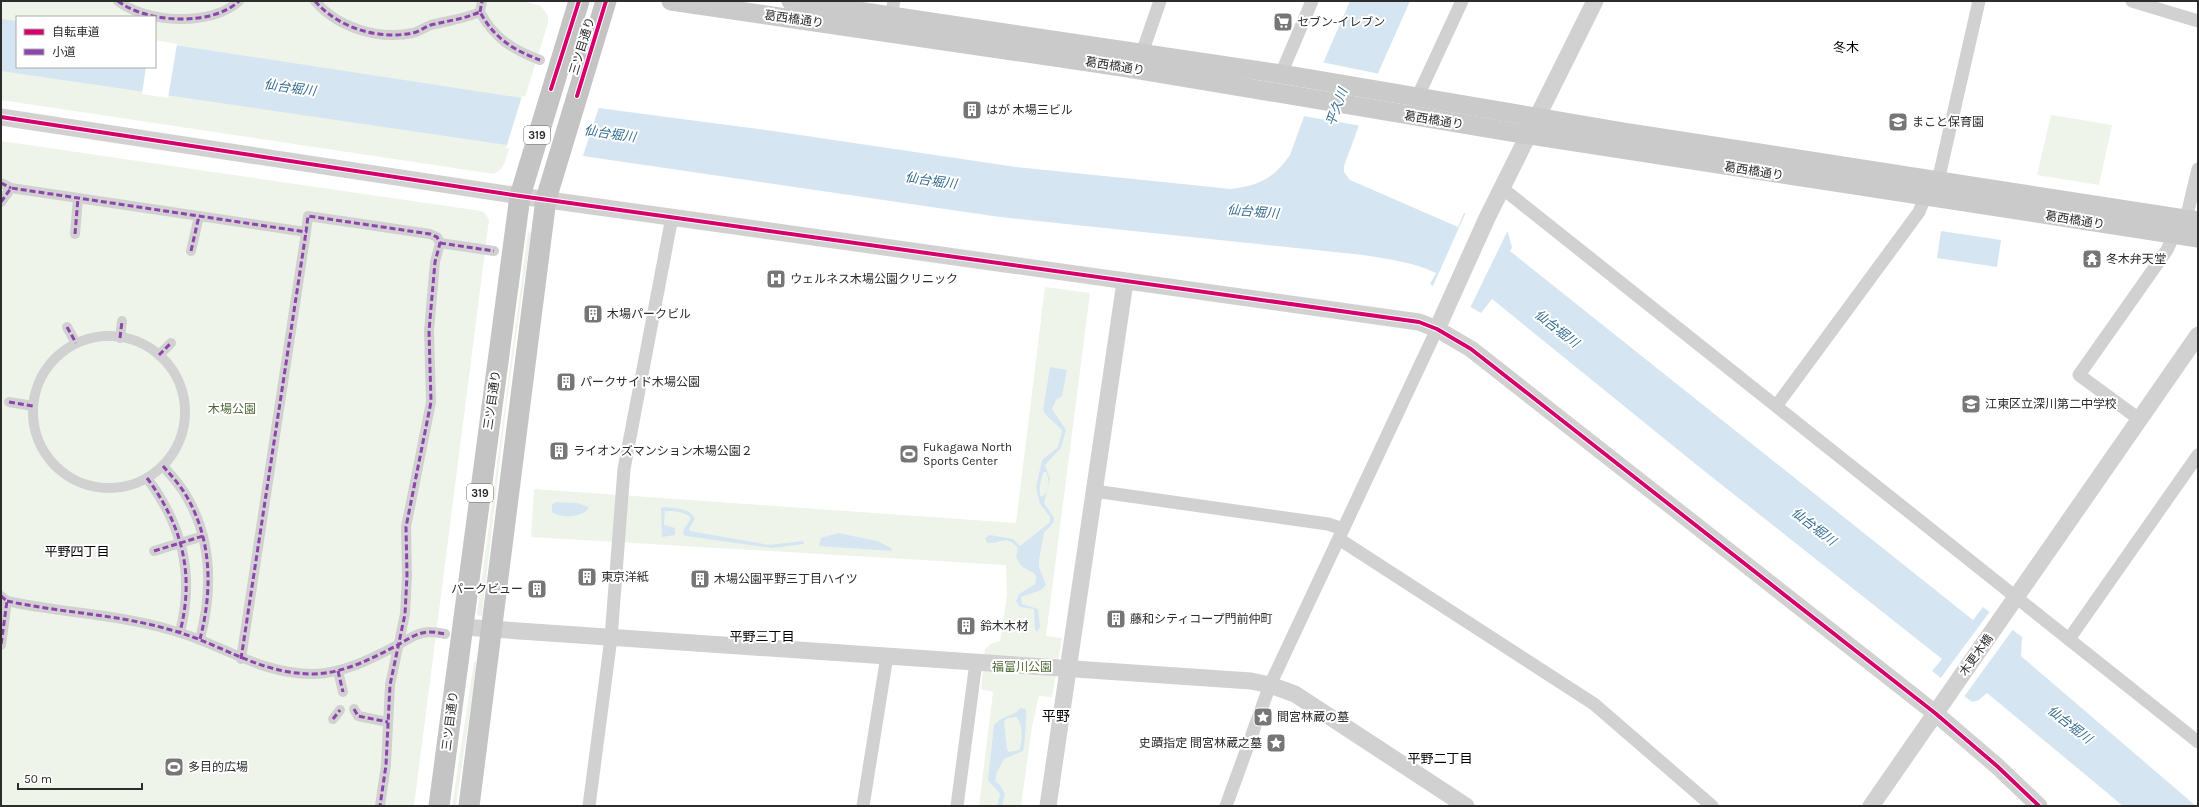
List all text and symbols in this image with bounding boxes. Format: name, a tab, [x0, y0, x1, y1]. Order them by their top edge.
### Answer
street label: 葛西橋通り	[763, 8, 825, 30]
supermarket icon: セブン-イレブン	[1272, 11, 1294, 33]
street label: 三ツ目通り	[567, 15, 597, 77]
place label: セブン-イレブン	[1297, 15, 1385, 29]
legend	[16, 16, 156, 68]
text: 自転車道	[52, 25, 100, 39]
district label: 冬木	[1833, 40, 1859, 55]
text: 小道	[52, 45, 76, 59]
street label: 葛西橋通り	[1084, 54, 1146, 78]
water label: 仙台堀川	[263, 76, 319, 99]
water label: 平久川	[1323, 84, 1351, 128]
building icon: はが 木場三ビル	[961, 99, 983, 121]
place label: はが 木場三ビル	[986, 103, 1073, 117]
street label: 葛西橋通り	[1403, 108, 1465, 132]
school or university icon: まこと保育園	[1887, 111, 1909, 133]
place label: まこと保育園	[1912, 115, 1984, 129]
water label: 仙台堀川	[583, 122, 639, 145]
road number: 319	[524, 126, 550, 144]
street label: 葛西橋通り	[1723, 159, 1785, 183]
water label: 仙台堀川	[904, 169, 960, 192]
water label: 仙台堀川	[1226, 202, 1281, 221]
street label: 葛西橋通り	[2044, 208, 2106, 232]
temple icon: 冬木弁天堂	[2081, 248, 2103, 270]
place label: 冬木弁天堂	[2106, 252, 2166, 266]
hospital icon: ウェルネス木場公園クリニック	[765, 268, 787, 290]
place label: ウェルネス木場公園クリニック	[790, 272, 958, 286]
building icon: 木場パークビル	[582, 303, 604, 325]
water label: 仙台堀川	[1532, 306, 1583, 352]
place label: 木場パークビル	[607, 307, 691, 321]
street label: 三ツ目通り	[481, 369, 503, 431]
building icon: パークサイド木場公園	[555, 371, 577, 393]
place label: パークサイド木場公園	[580, 375, 700, 389]
school or university icon: 江東区立深川第二中学校	[1960, 393, 1982, 415]
place label: 江東区立深川第二中学校	[1985, 397, 2117, 411]
park label: 木場公園	[208, 402, 256, 416]
building icon: ライオンズマンション木場公園２	[548, 440, 570, 462]
place label: Fukagawa North Sports Center	[923, 440, 1012, 468]
sports icon: Fukagawa North Sports Center	[898, 443, 920, 465]
place label: ライオンズマンション木場公園２	[573, 444, 753, 458]
road number: 319	[467, 484, 493, 502]
water label: 仙台堀川	[1789, 504, 1840, 550]
district label: 平野四丁目	[44, 544, 110, 559]
building icon: 東京洋紙	[576, 566, 598, 588]
building icon: 木場公園平野三丁目ハイツ	[689, 568, 711, 590]
place label: 東京洋紙	[601, 570, 649, 584]
place label: 木場公園平野三丁目ハイツ	[714, 572, 858, 586]
building icon: パークビュー	[526, 578, 548, 600]
place label: パークビュー	[451, 582, 523, 596]
building icon: 藤和シティコープ門前仲町	[1105, 608, 1127, 630]
place label: 藤和シティコープ門前仲町	[1130, 612, 1273, 626]
building icon: 鈴木木材	[955, 615, 977, 637]
place label: 鈴木木材	[980, 619, 1028, 633]
district label: 平野三丁目	[729, 629, 795, 644]
street label: 木更木橋	[1956, 631, 1996, 679]
park label: 福富川公園	[992, 660, 1052, 674]
street label: 三ツ目通り	[439, 690, 461, 752]
water label: 仙台堀川	[2045, 702, 2096, 748]
place icon: 間宮林蔵の墓	[1252, 706, 1274, 728]
district label: 平野	[1042, 708, 1070, 725]
place label: 間宮林蔵の墓	[1277, 710, 1349, 724]
place icon: 史蹟指定 間宮林蔵之墓	[1265, 732, 1287, 754]
place label: 史蹟指定 間宮林蔵之墓	[1139, 736, 1262, 750]
district label: 平野二丁目	[1407, 751, 1473, 766]
sports icon: 多目的広場	[163, 756, 185, 778]
place label: 多目的広場	[188, 760, 248, 774]
scale bar	[18, 765, 142, 791]
text: 50 m	[24, 772, 52, 786]

